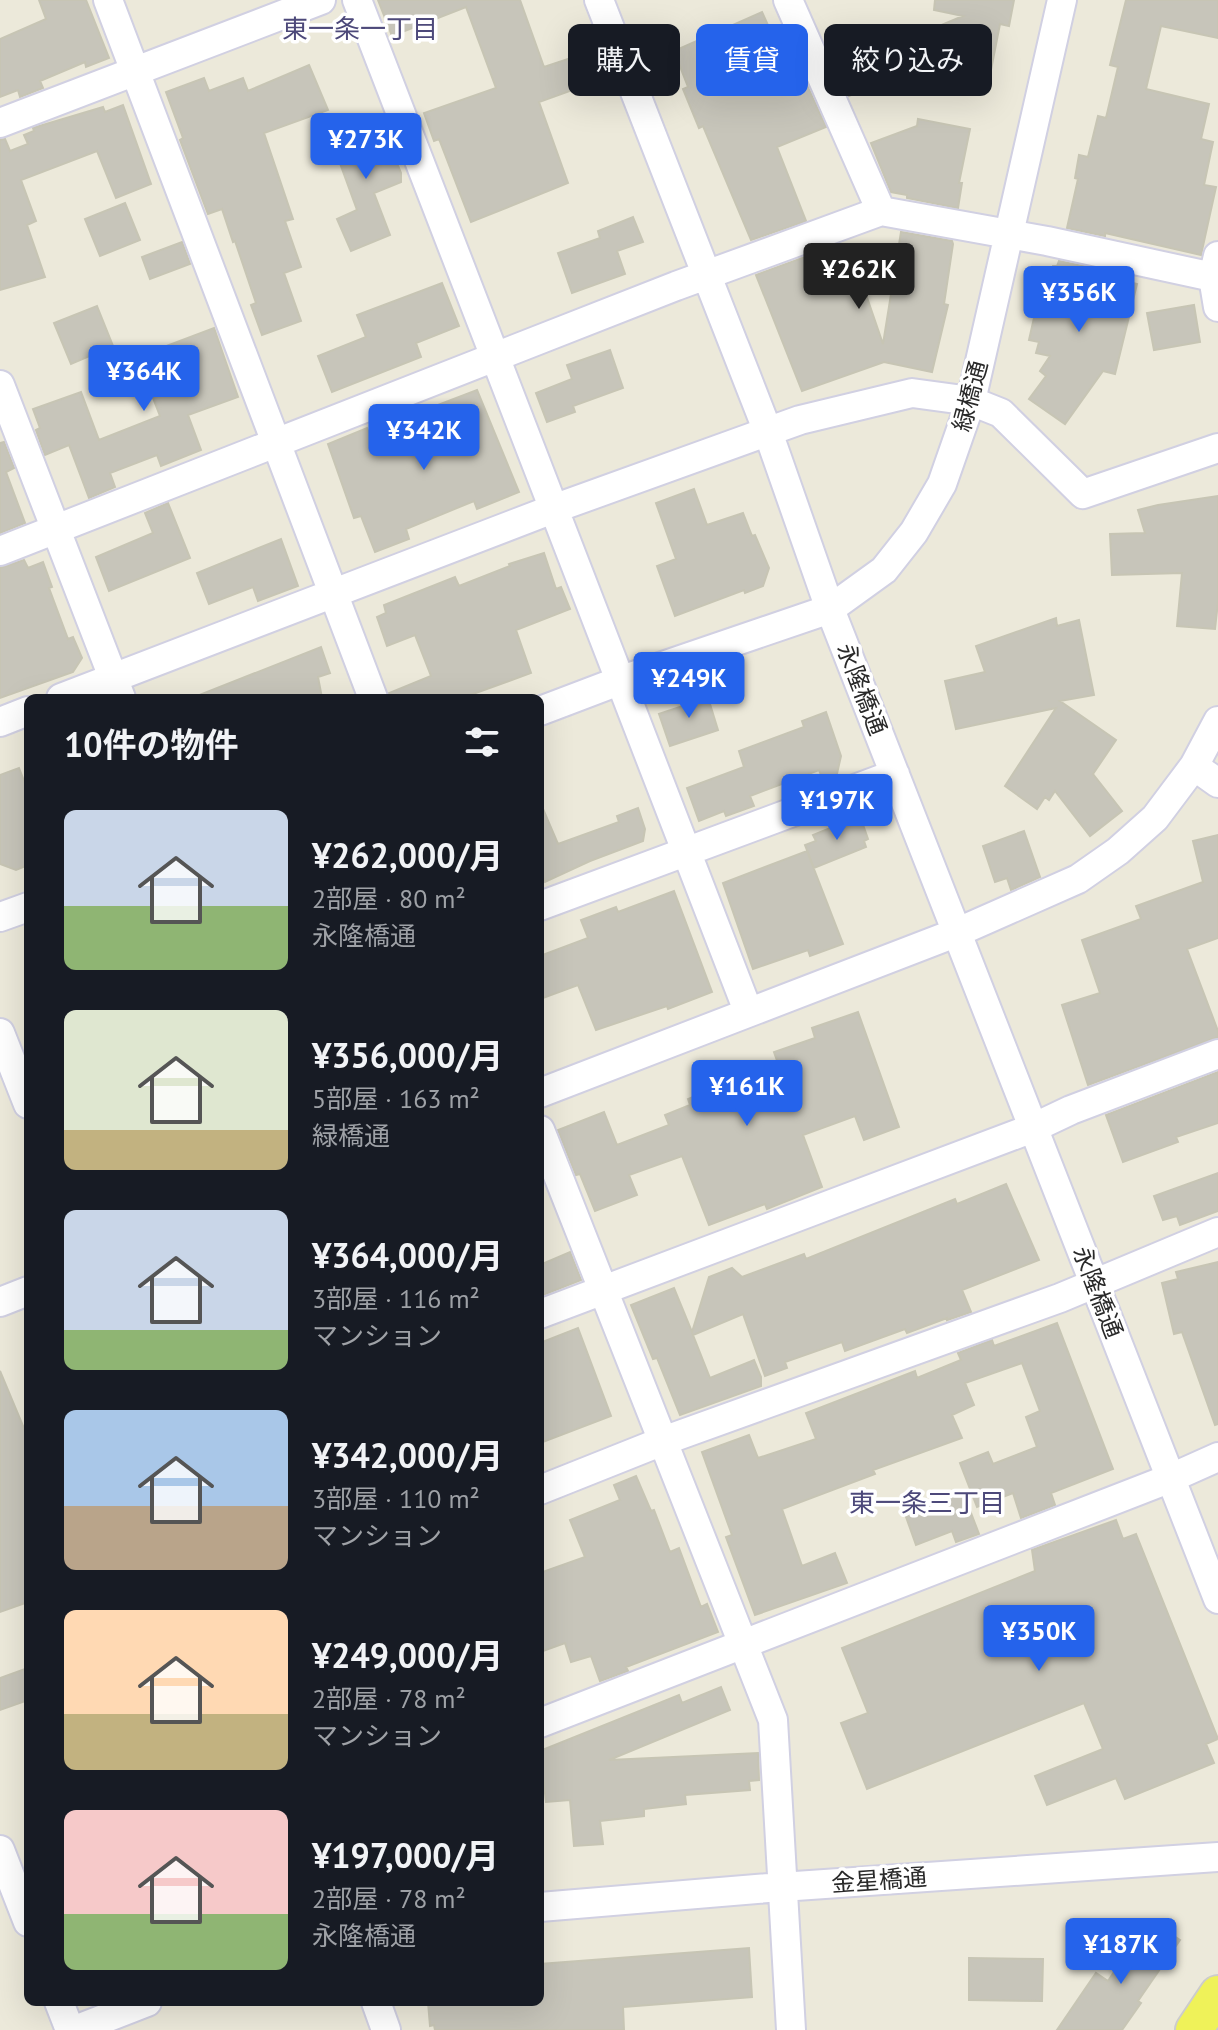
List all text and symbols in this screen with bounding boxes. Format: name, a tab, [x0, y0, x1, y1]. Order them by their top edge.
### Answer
district label: 東一条一丁目	[282, 12, 438, 45]
chip: 購入	[568, 24, 680, 96]
chip: 賃貸	[696, 24, 808, 96]
chip: 絞り込み	[824, 24, 992, 96]
pin: ¥273K	[310, 113, 422, 181]
text: ¥273K	[328, 122, 404, 155]
pin: ¥262K	[803, 243, 915, 311]
text: ¥262K	[821, 252, 897, 285]
pin: ¥356K	[1023, 266, 1135, 334]
text: ¥356K	[1041, 275, 1117, 308]
pin: ¥364K	[88, 345, 200, 413]
text: ¥364K	[106, 354, 182, 387]
street label: 緑橋通	[946, 357, 994, 435]
pin: ¥342K	[368, 404, 480, 472]
text: ¥342K	[386, 413, 462, 446]
street label: 永隆橋通	[830, 639, 894, 739]
pin: ¥249K	[633, 652, 745, 720]
text: ¥249K	[651, 661, 727, 694]
icon: filters	[460, 720, 504, 764]
text: 10件の物件	[64, 722, 239, 766]
pin: ¥197K	[781, 774, 893, 842]
text: ¥197K	[799, 783, 875, 816]
text: ¥262,000/月	[312, 833, 503, 877]
icon: home	[128, 842, 224, 938]
text: 2部屋 · 80 m²	[312, 882, 466, 915]
text: 永隆橋通	[312, 919, 416, 952]
text: ¥356,000/月	[312, 1033, 503, 1077]
icon: home	[128, 1042, 224, 1138]
pin: ¥161K	[691, 1060, 803, 1128]
text: ¥161K	[709, 1069, 785, 1102]
text: 5部屋 · 163 m²	[312, 1082, 480, 1115]
text: 緑橋通	[312, 1119, 390, 1152]
text: ¥364,000/月	[312, 1233, 503, 1277]
icon: home	[128, 1242, 224, 1338]
street label: 永隆橋通	[1066, 1242, 1130, 1342]
text: 3部屋 · 116 m²	[312, 1282, 480, 1315]
text: マンション	[312, 1319, 442, 1352]
text: ¥342,000/月	[312, 1433, 503, 1477]
icon: home	[128, 1442, 224, 1538]
text: 3部屋 · 110 m²	[312, 1482, 480, 1515]
district label: 東一条三丁目	[849, 1486, 1005, 1519]
text: マンション	[312, 1519, 442, 1552]
pin: ¥350K	[983, 1605, 1095, 1673]
text: ¥350K	[1001, 1614, 1077, 1647]
text: ¥249,000/月	[312, 1633, 503, 1677]
icon: home	[128, 1642, 224, 1738]
text: 2部屋 · 78 m²	[312, 1682, 466, 1715]
text: マンション	[312, 1719, 442, 1752]
text: ¥197,000/月	[312, 1833, 499, 1877]
icon: home	[128, 1842, 224, 1938]
street label: 金星橋通	[830, 1861, 928, 1899]
text: 2部屋 · 78 m²	[312, 1882, 466, 1915]
pin: ¥187K	[1065, 1918, 1177, 1986]
text: 永隆橋通	[312, 1919, 416, 1952]
text: ¥187K	[1083, 1927, 1159, 1960]

